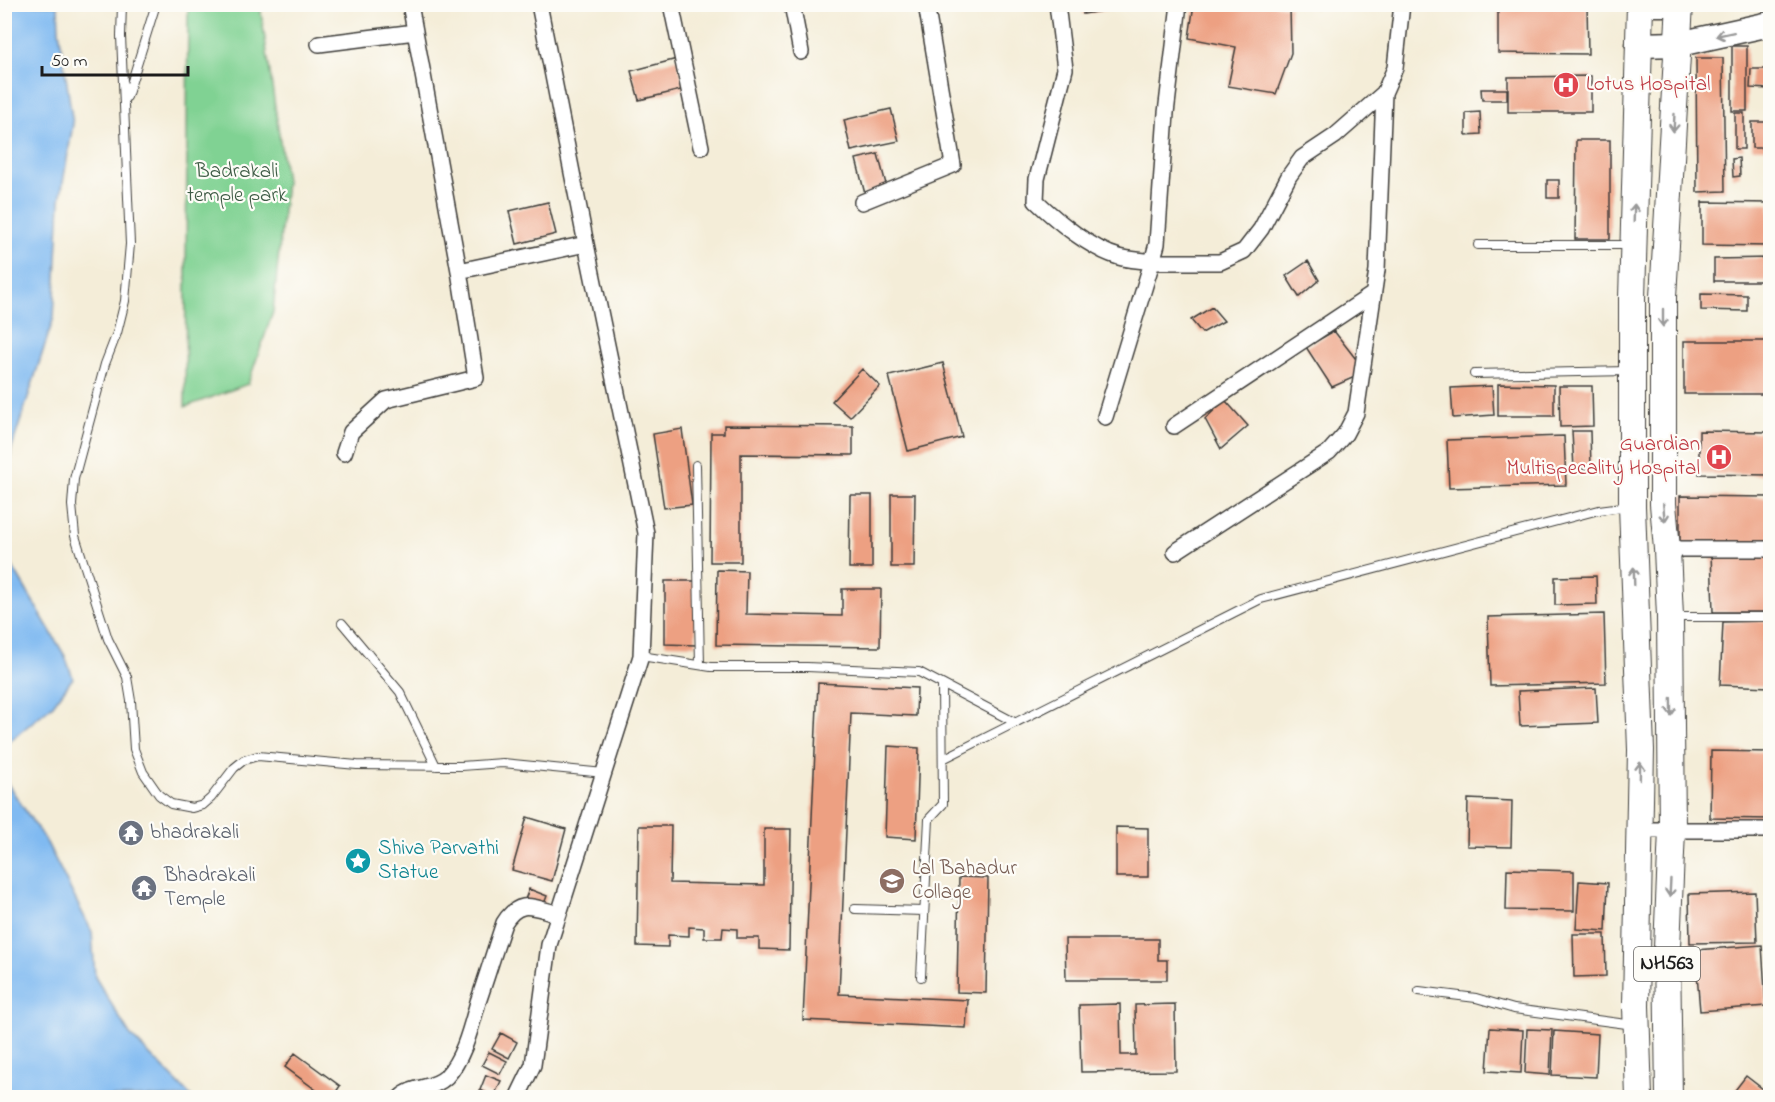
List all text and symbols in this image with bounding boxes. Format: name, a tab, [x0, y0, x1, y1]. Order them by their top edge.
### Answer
one-way arrow	[1715, 29, 1735, 40]
scale bar	[42, 39, 188, 77]
text: 50 m	[51, 49, 88, 75]
hospital icon: Lotus Hospital	[1551, 70, 1581, 100]
place label: Lotus Hospital	[1586, 70, 1711, 100]
one-way arrow	[1668, 112, 1679, 132]
park label: Badrakali temple park	[187, 157, 288, 211]
one-way arrow	[1628, 204, 1639, 224]
one-way arrow	[1657, 307, 1669, 327]
place label: Guardian Multispecality Hospital	[1507, 430, 1700, 486]
hospital icon: Guardian Multispecality Hospital	[1704, 442, 1734, 472]
one-way arrow	[1659, 502, 1670, 522]
one-way arrow	[1629, 567, 1640, 587]
one-way arrow	[1665, 697, 1677, 717]
one-way arrow	[1635, 762, 1646, 782]
temple icon: bhadrakali	[116, 818, 146, 848]
place label: bhadrakali	[150, 818, 239, 848]
place label: Shiva Parvathi Statue	[378, 834, 499, 888]
place icon: Shiva Parvathi Statue	[343, 846, 373, 876]
place label: Lal Bahadur Collage	[912, 854, 1017, 910]
place label: Bhadrakali Temple	[163, 861, 256, 915]
school or university icon: Lal Bahadur Collage	[877, 866, 907, 896]
temple icon: Bhadrakali Temple	[129, 873, 159, 903]
one-way arrow	[1664, 878, 1675, 898]
road number: NH563	[1634, 947, 1700, 981]

